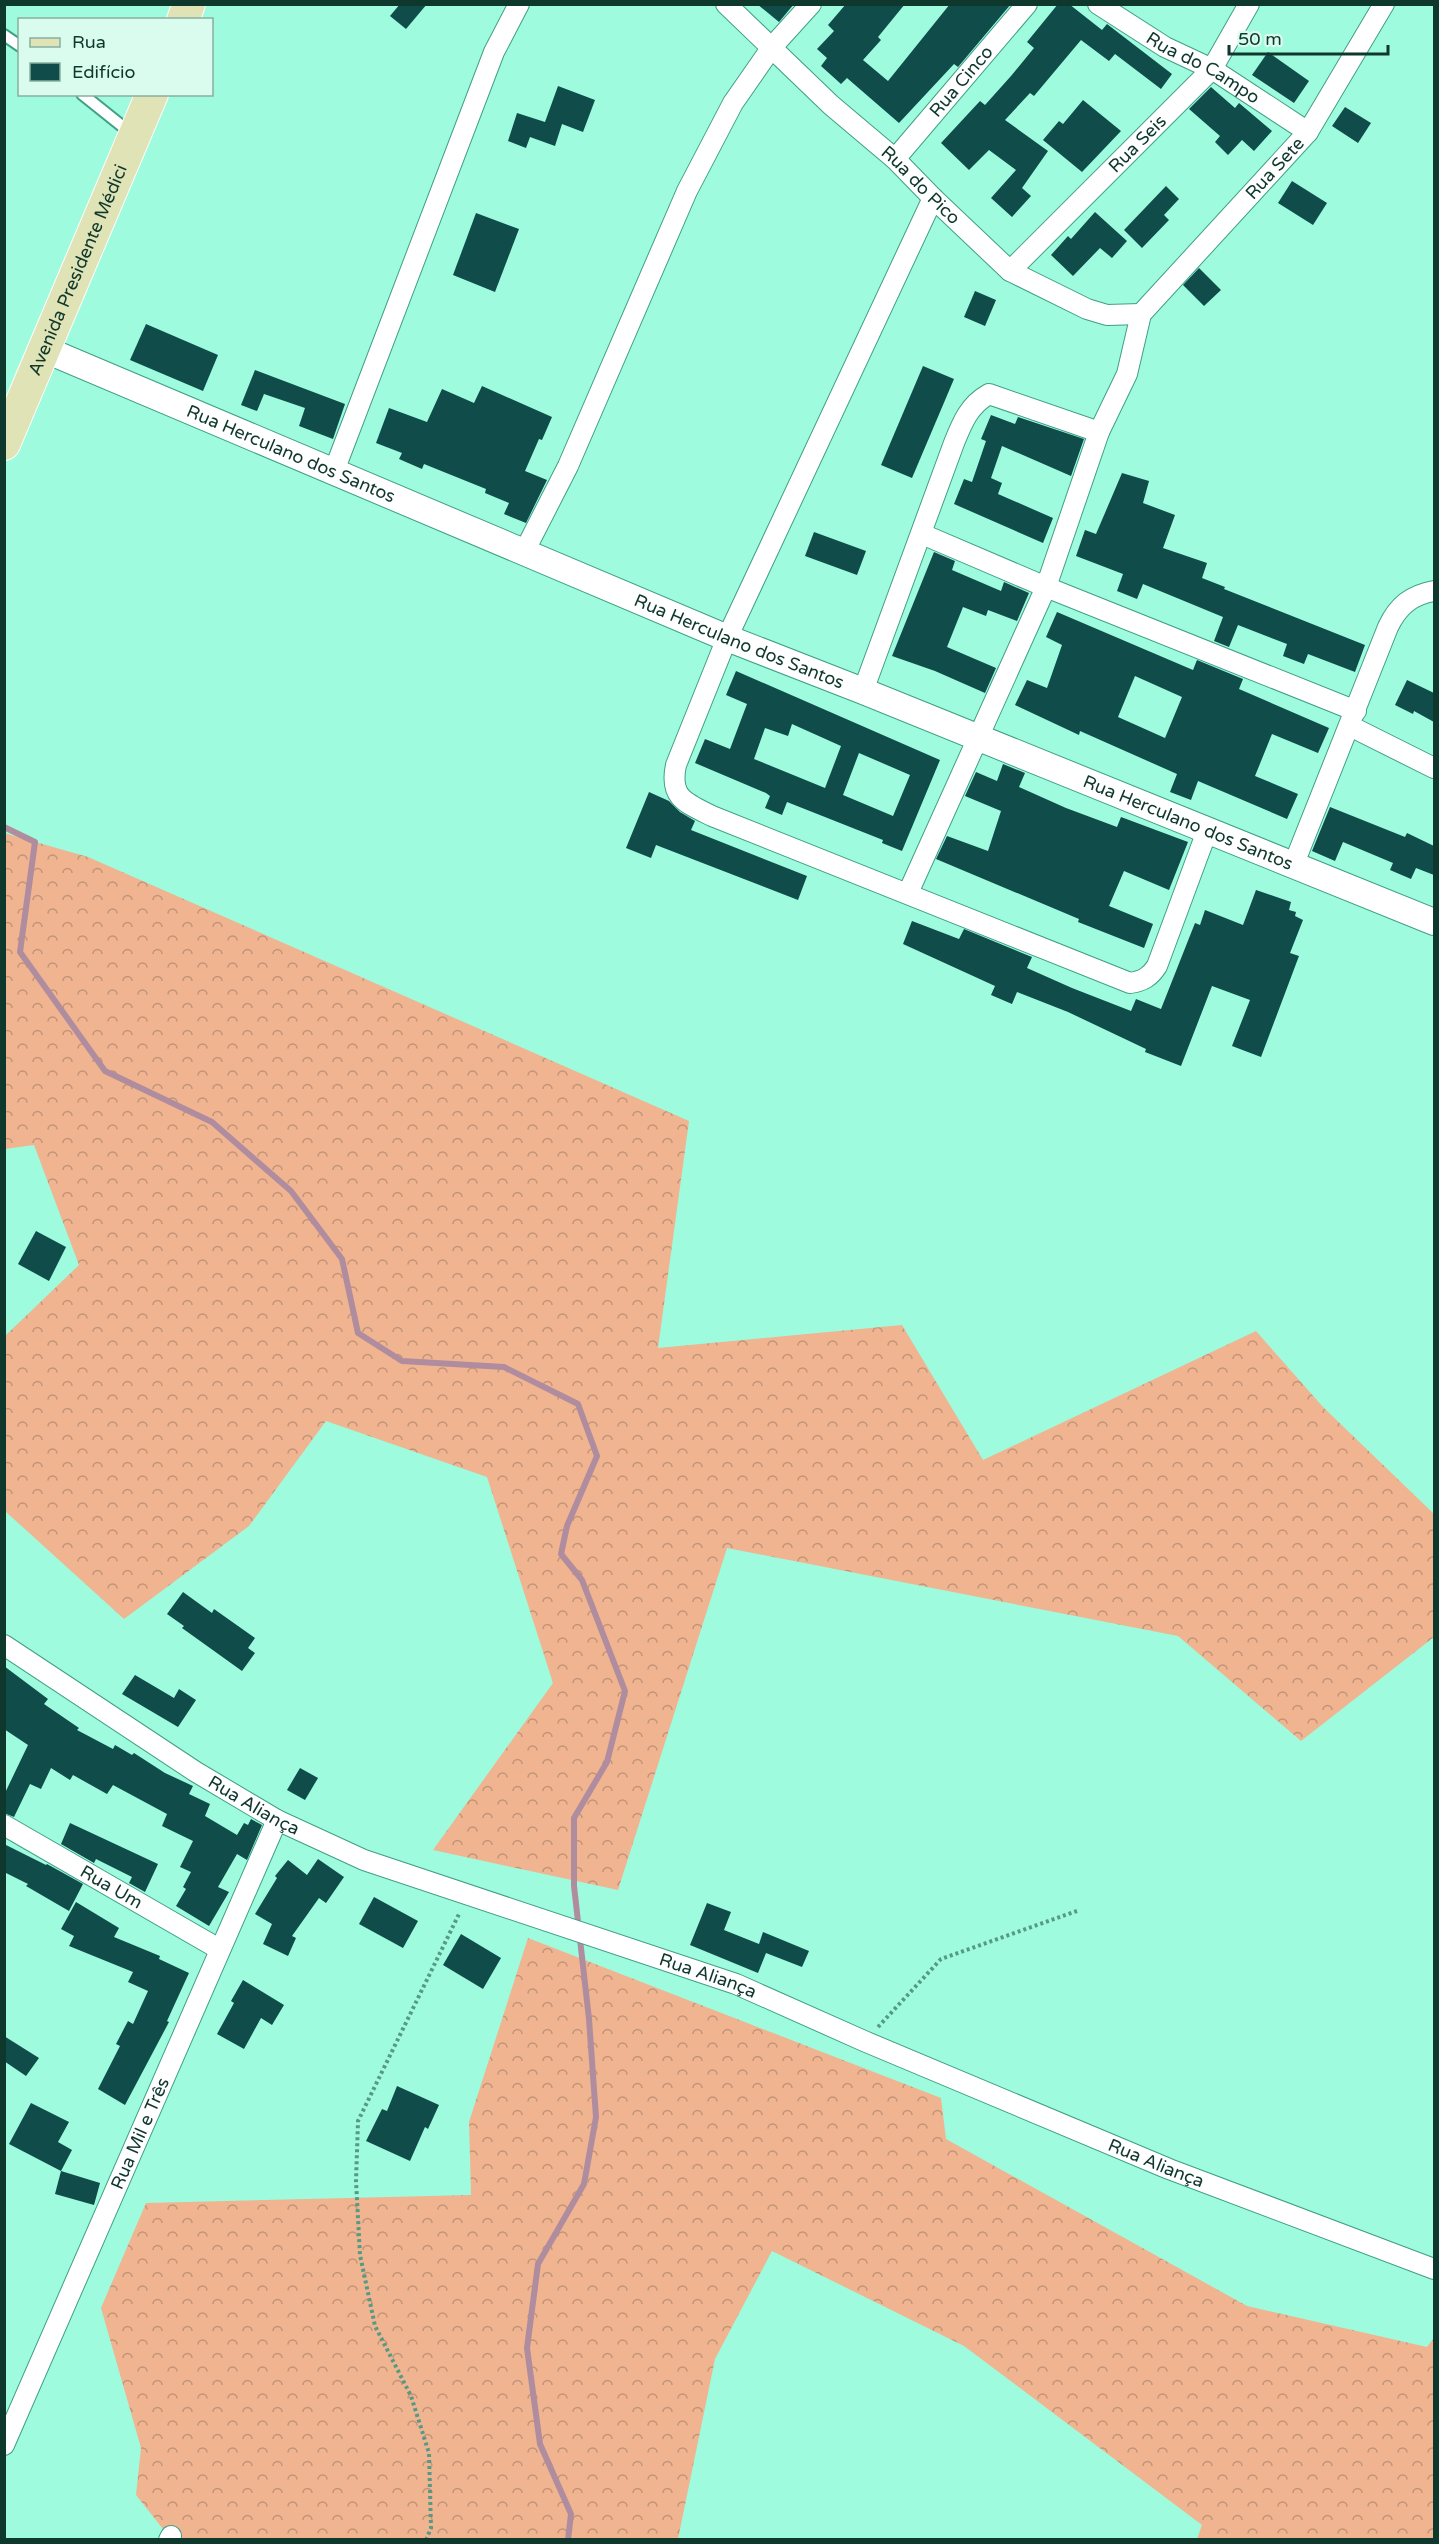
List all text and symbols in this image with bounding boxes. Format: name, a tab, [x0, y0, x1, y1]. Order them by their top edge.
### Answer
legend	[18, 18, 213, 96]
scale bar	[1229, 18, 1388, 56]
street label: Rua do Campo	[1142, 27, 1264, 108]
text: 50 m	[1238, 28, 1282, 50]
text: Rua	[72, 31, 106, 53]
street label: Rua Cinco	[925, 41, 998, 122]
text: Edifício	[72, 61, 136, 83]
street label: Rua Seis	[1104, 110, 1171, 177]
street label: Rua Sete	[1241, 132, 1309, 204]
street label: Rua do Pico	[877, 141, 965, 229]
street label: Avenida Presidente Médici	[23, 161, 132, 379]
street label: Rua Herculano dos Santos	[183, 400, 399, 507]
street label: Rua Herculano dos Santos	[631, 589, 847, 694]
street label: Rua Herculano dos Santos	[1080, 770, 1296, 875]
street label: Rua Aliança	[204, 1771, 303, 1840]
street label: Rua Um	[76, 1860, 147, 1914]
street label: Rua Aliança	[657, 1948, 760, 2003]
street label: Rua Mil e Três	[106, 2074, 174, 2193]
street label: Rua Aliança	[1105, 2134, 1207, 2192]

